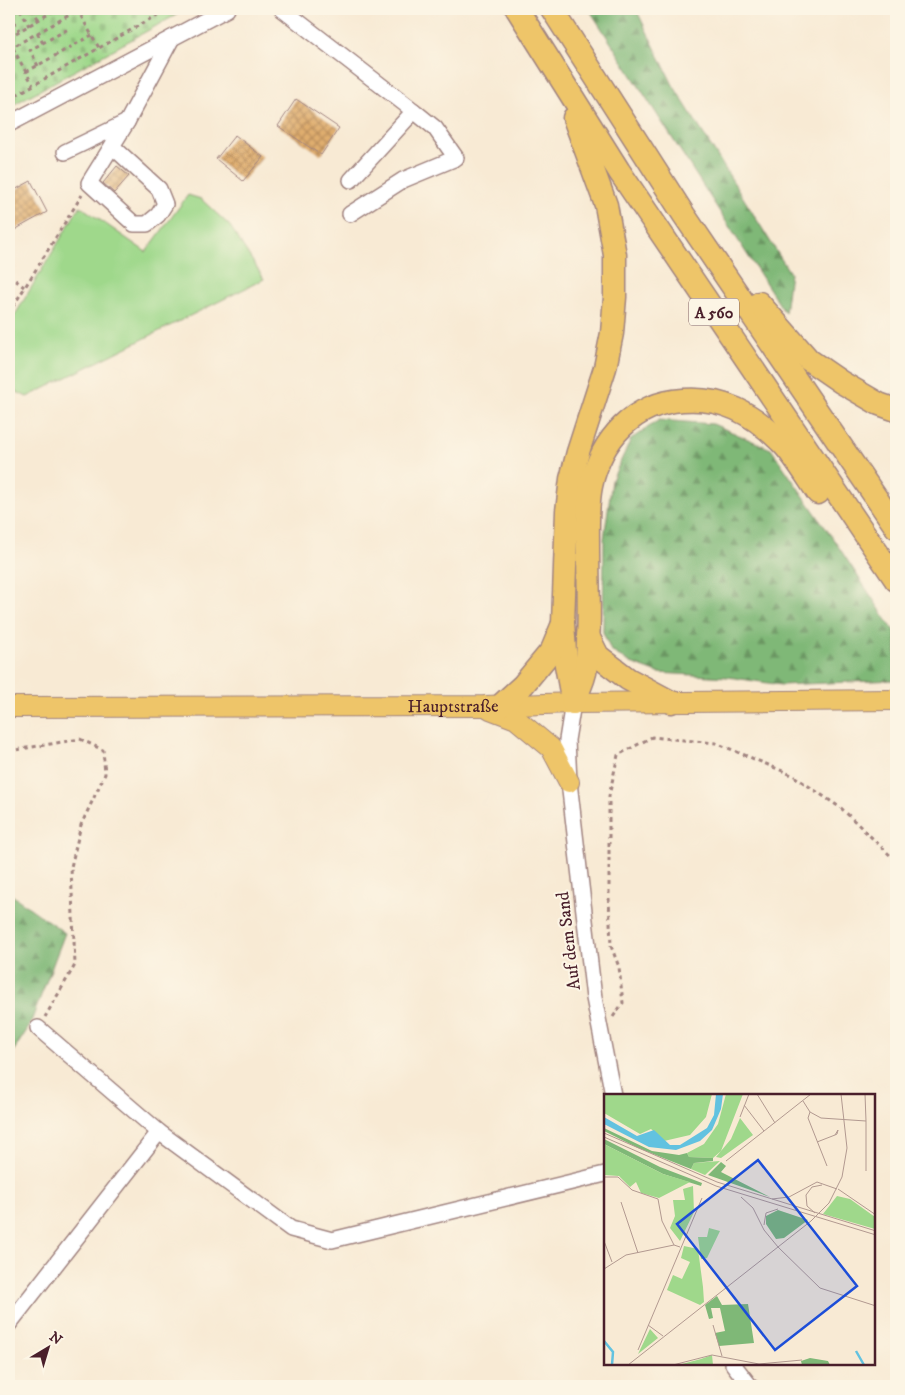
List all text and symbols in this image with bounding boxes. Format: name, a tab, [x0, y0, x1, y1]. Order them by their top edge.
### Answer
road number: A 560	[689, 298, 739, 326]
street label: Hauptstraße	[408, 696, 499, 718]
street label: Auf dem Sand	[552, 890, 586, 991]
inset map	[604, 1094, 875, 1365]
north arrow	[22, 1322, 72, 1372]
text: N	[45, 1328, 66, 1349]

